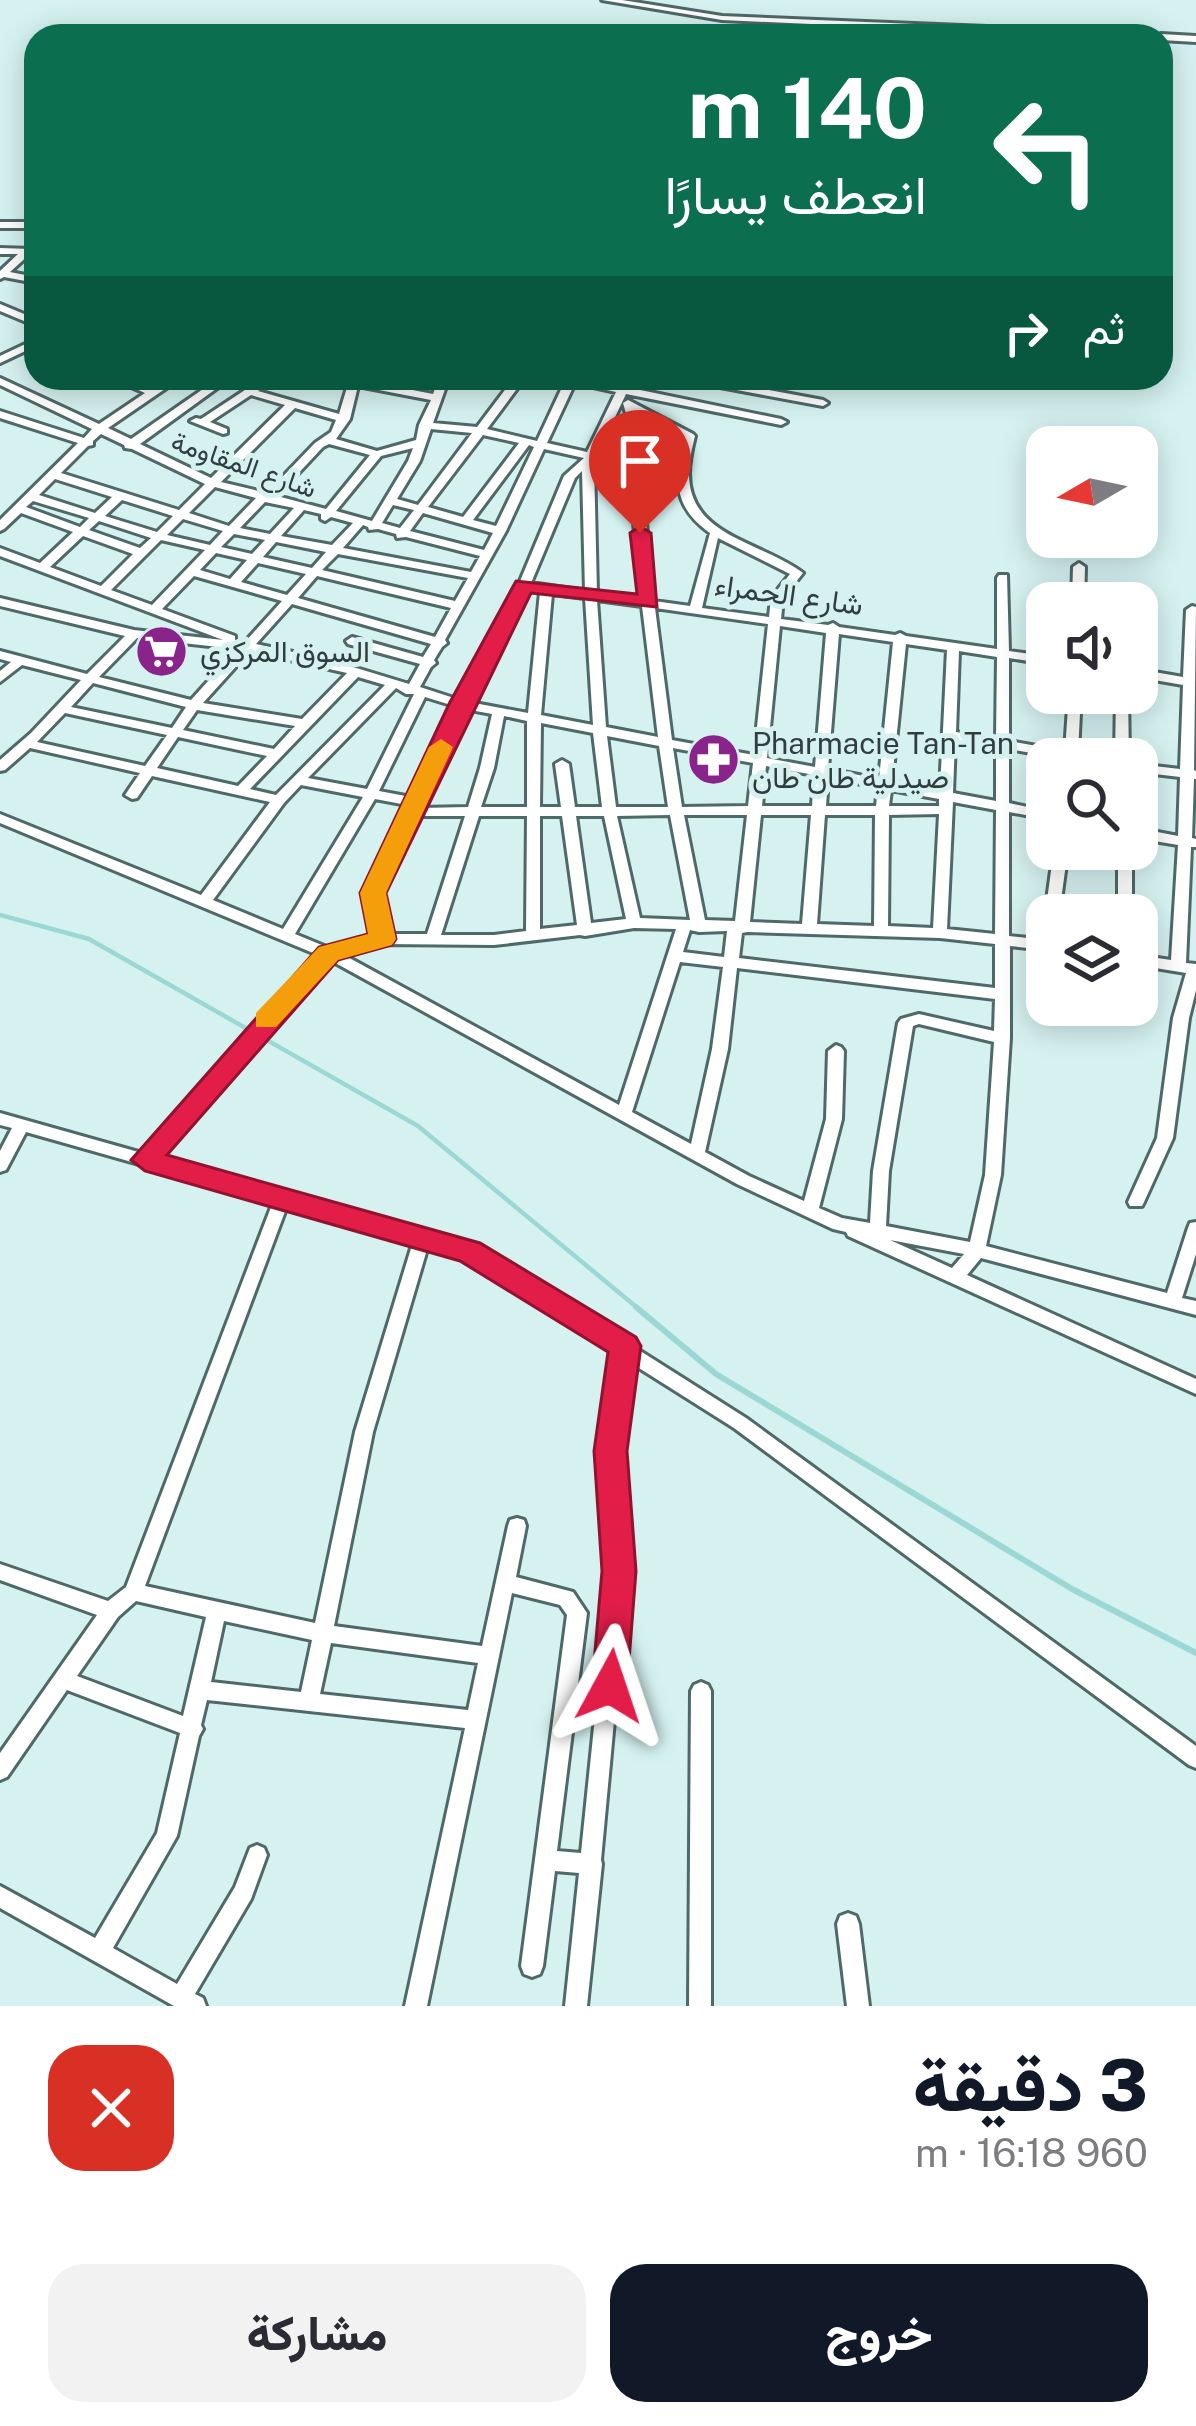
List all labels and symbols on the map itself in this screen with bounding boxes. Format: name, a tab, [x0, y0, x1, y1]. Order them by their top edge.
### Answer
pin	[589, 410, 691, 533]
street label: شارع المقاومة	[166, 424, 321, 507]
north arrow	[1026, 426, 1158, 558]
street label: شارع الحمراء	[712, 566, 866, 625]
supermarket icon: السوق المركزي	[133, 623, 189, 679]
place label: السوق المركزي	[200, 633, 370, 676]
place label: Pharmacie Tan-Tan صيدلية طان طان	[752, 725, 1014, 795]
pharmacy icon: Pharmacie Tan-Tan صيدلية طان طان	[685, 732, 741, 788]
position arrow	[547, 1623, 673, 1749]

